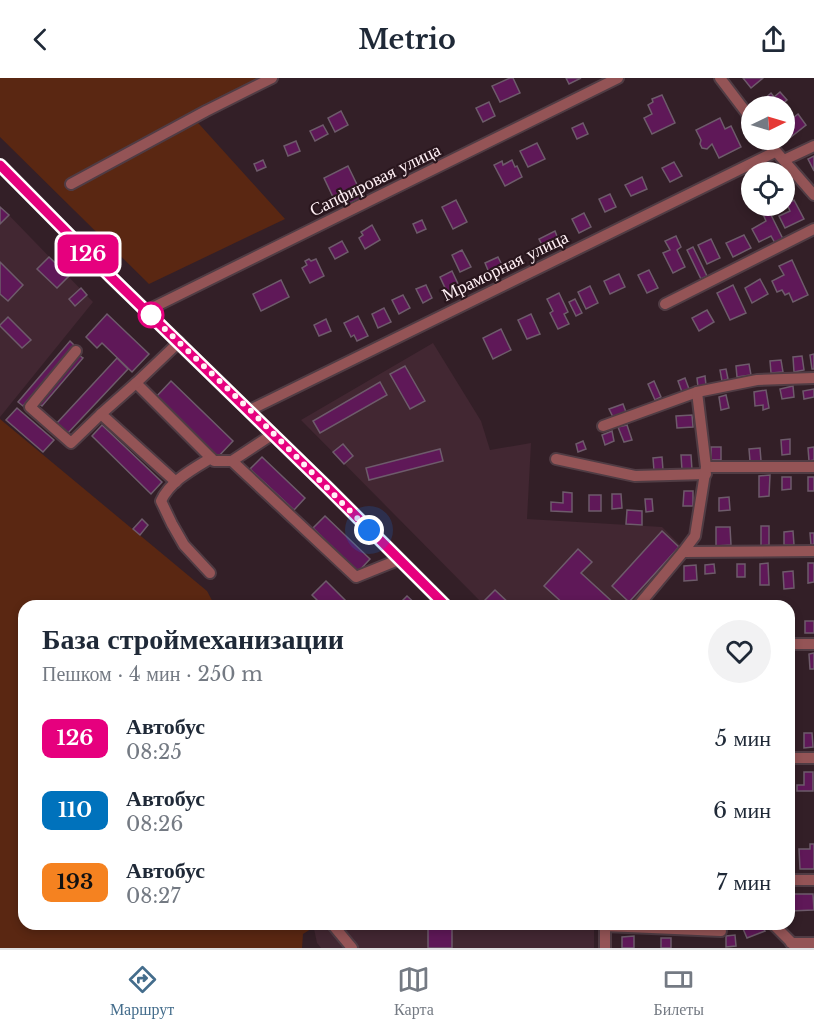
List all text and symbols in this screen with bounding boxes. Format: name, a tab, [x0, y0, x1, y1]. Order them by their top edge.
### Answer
icon: back	[24, 23, 57, 56]
text: Metrio	[358, 23, 456, 56]
icon: share	[757, 23, 790, 56]
north arrow	[741, 96, 795, 150]
map controls	[741, 96, 795, 216]
street label: Сапфировая улица	[306, 139, 444, 221]
button: locate	[741, 162, 795, 216]
street label: Мраморная улица	[438, 226, 572, 306]
line badge: 126	[54, 234, 122, 273]
text: 126	[70, 241, 106, 267]
unlabelled marker	[138, 302, 164, 328]
your location	[354, 515, 384, 545]
button: heart	[708, 620, 771, 683]
text: База строймеханизации	[42, 622, 344, 657]
text: Пешком · 4 мин · 250 m	[42, 662, 263, 686]
text: Автобус	[126, 713, 205, 740]
text: 126	[57, 725, 93, 751]
text: 5 мин	[715, 725, 771, 752]
text: 08:25	[126, 740, 182, 764]
text: Автобус	[126, 785, 205, 812]
text: 110	[58, 797, 92, 823]
text: 6 мин	[713, 797, 771, 824]
text: 08:26	[126, 812, 183, 836]
text: Автобус	[126, 857, 205, 884]
text: 193	[57, 869, 93, 895]
text: 7 мин	[716, 869, 771, 896]
text: 08:27	[126, 884, 180, 908]
tab: Маршрут	[110, 963, 174, 1019]
tab: Карта	[394, 963, 434, 1019]
tab: Билеты	[654, 963, 704, 1019]

